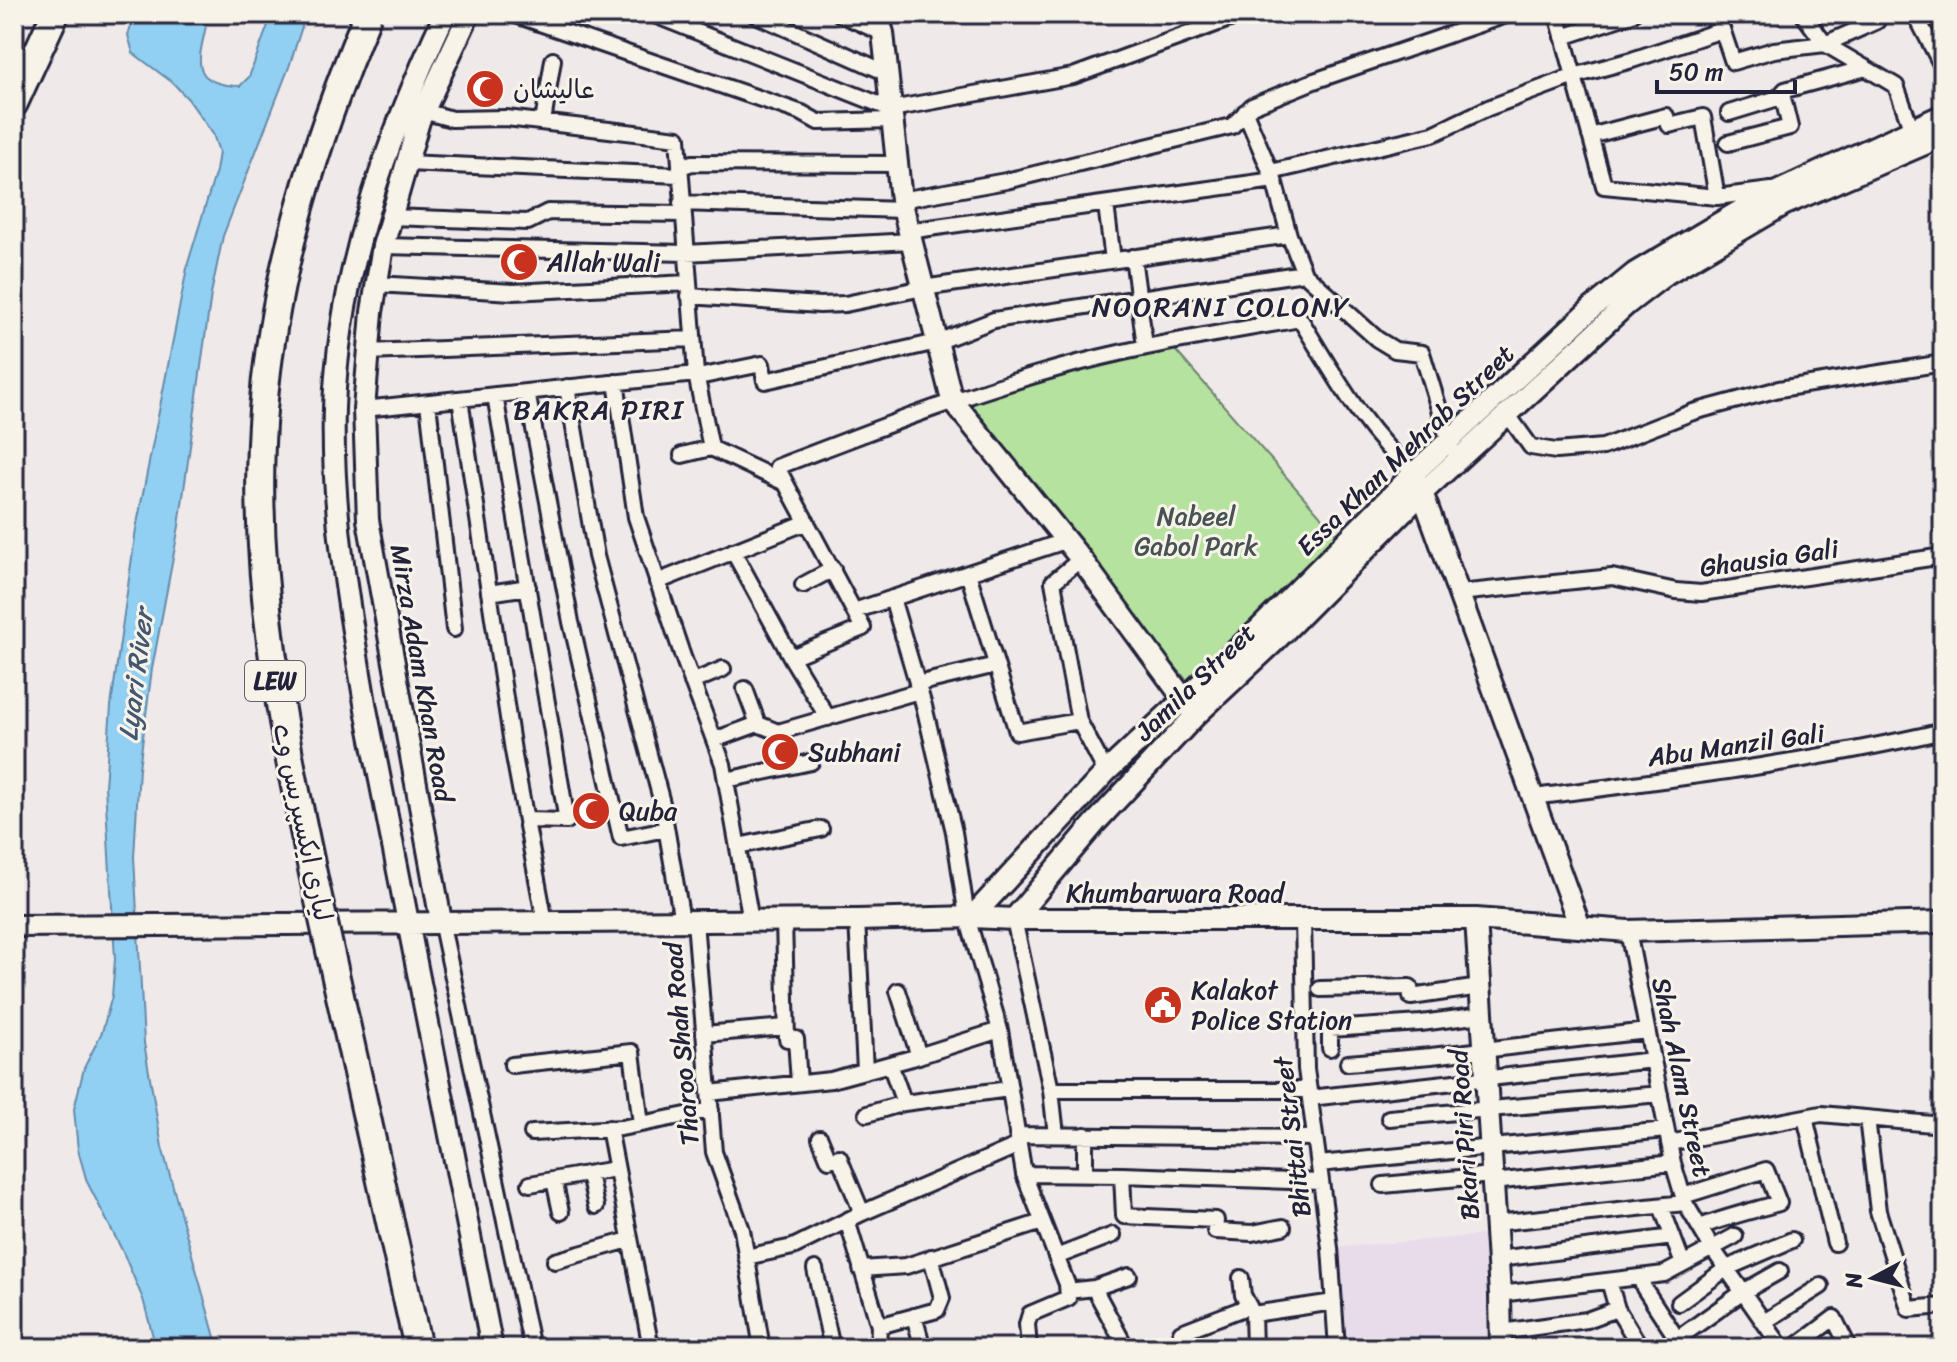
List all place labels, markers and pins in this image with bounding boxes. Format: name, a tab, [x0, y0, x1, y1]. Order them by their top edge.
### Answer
place label: عالیشان	[513, 66, 595, 112]
mosque icon: عالیشان	[464, 68, 506, 110]
place label: Allah Wali	[546, 239, 661, 285]
mosque icon: Allah Wali	[498, 241, 540, 283]
place label: Subhani	[808, 729, 901, 775]
mosque icon: Subhani	[759, 731, 801, 773]
place label: Quba	[619, 788, 678, 834]
mosque icon: Quba	[570, 790, 612, 832]
place label: Kalakot Police Station	[1191, 967, 1352, 1043]
public building icon: Kalakot Police Station	[1142, 984, 1184, 1026]

